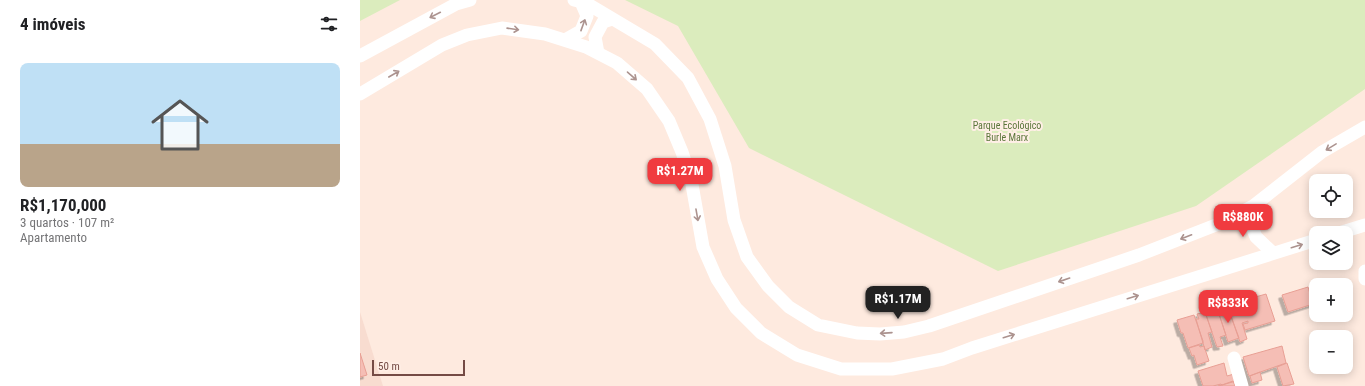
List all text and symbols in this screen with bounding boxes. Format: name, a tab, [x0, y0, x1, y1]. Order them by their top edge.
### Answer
one-way arrow	[429, 12, 441, 19]
icon: filters	[318, 13, 340, 35]
text: 4 imóveis	[20, 14, 85, 34]
one-way arrow	[580, 20, 588, 32]
one-way arrow	[506, 25, 519, 33]
one-way arrow	[388, 69, 400, 77]
one-way arrow	[626, 71, 637, 80]
icon: home	[144, 89, 216, 161]
park label: Parque Ecológico Burle Marx	[973, 120, 1041, 143]
one-way arrow	[1325, 143, 1337, 151]
pin: R$1.27M	[643, 158, 717, 192]
text: R$1.27M	[656, 163, 704, 178]
map controls	[1309, 174, 1353, 374]
button: locate	[1309, 174, 1353, 218]
text: R$1,170,000	[20, 195, 106, 215]
pin: R$880K	[1210, 204, 1276, 238]
one-way arrow	[694, 209, 702, 222]
text: R$880K	[1223, 209, 1263, 224]
text: 3 quartos · 107 m²	[20, 215, 114, 230]
button: layers	[1309, 226, 1353, 270]
text: Apartamento	[20, 230, 87, 245]
one-way arrow	[1181, 233, 1193, 241]
one-way arrow	[1291, 242, 1304, 249]
one-way arrow	[1058, 277, 1071, 284]
button: +	[1309, 278, 1353, 322]
pin: R$1.17M	[861, 286, 935, 320]
pin: R$833K	[1195, 290, 1261, 324]
text: R$1.17M	[874, 291, 922, 306]
one-way arrow	[1127, 293, 1140, 300]
text: R$833K	[1208, 295, 1248, 310]
one-way arrow	[880, 330, 893, 337]
button: −	[1309, 330, 1353, 374]
one-way arrow	[1002, 332, 1015, 339]
scale bar	[372, 358, 465, 377]
text: 50 m	[378, 360, 400, 373]

